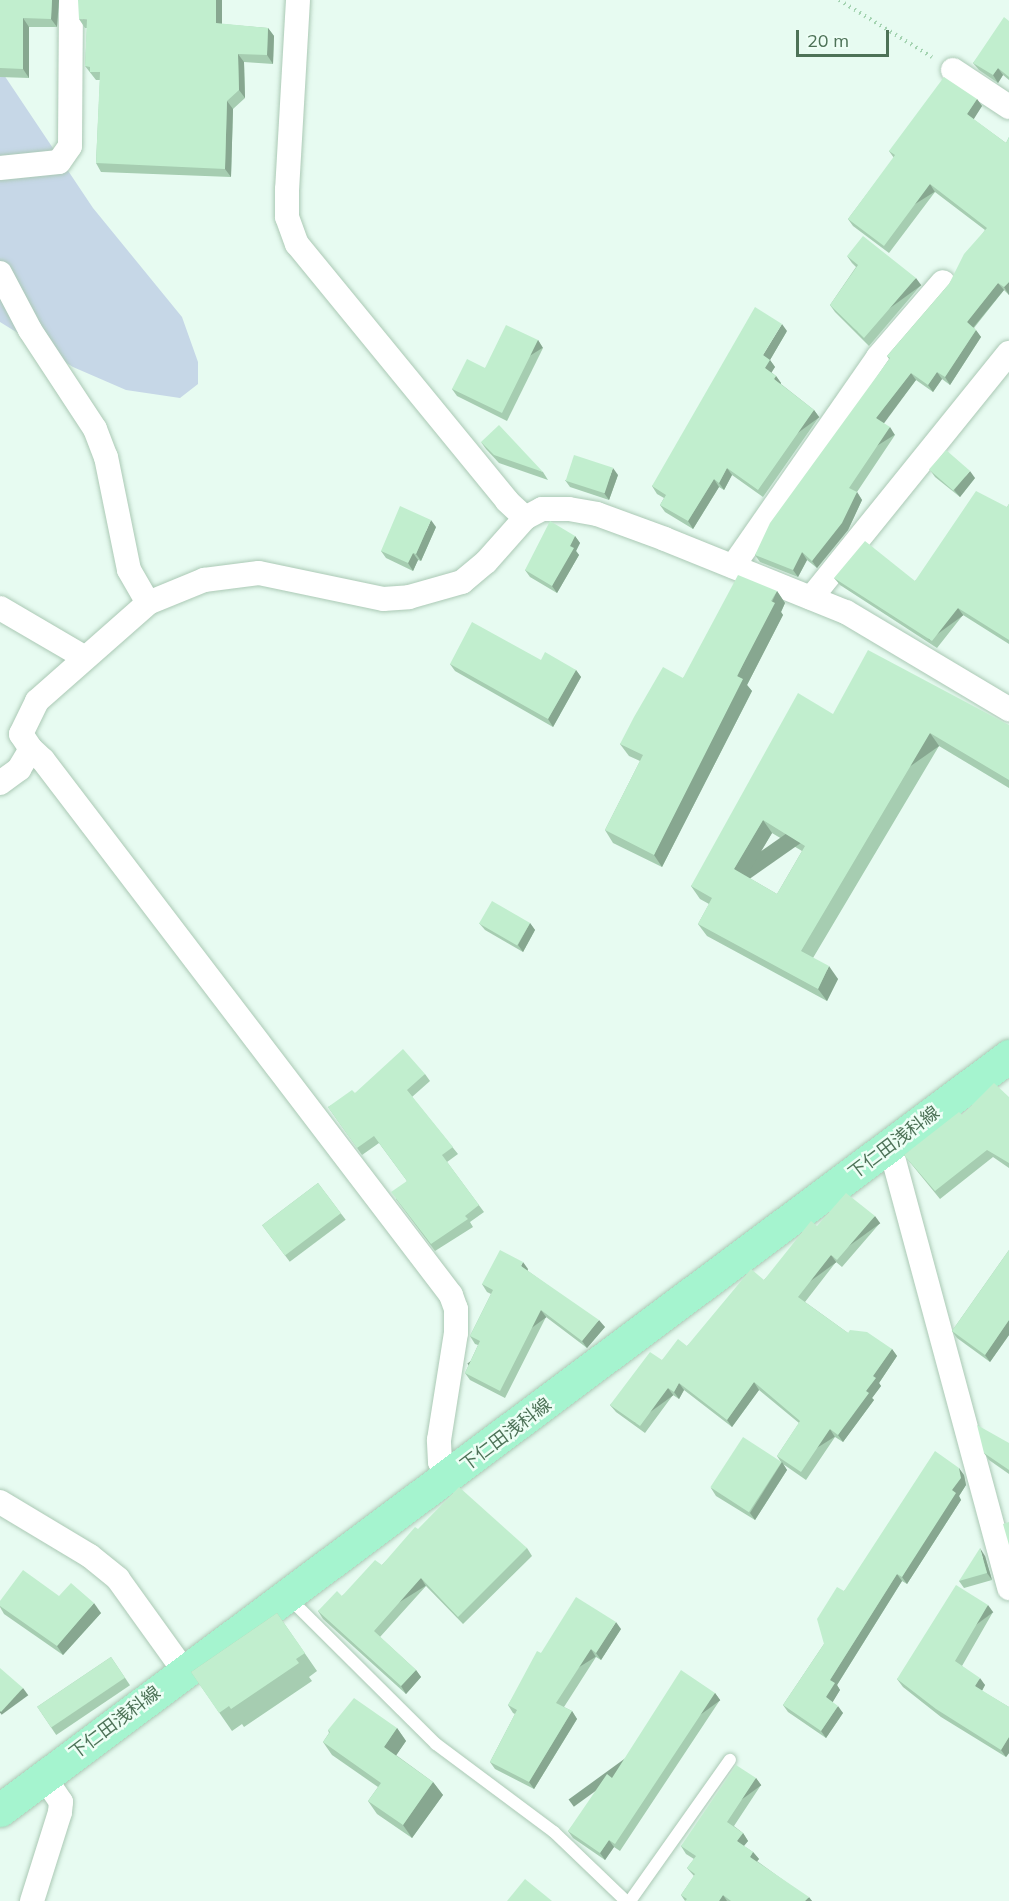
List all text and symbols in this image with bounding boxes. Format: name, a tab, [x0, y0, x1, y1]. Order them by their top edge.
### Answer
scale bar	[799, 18, 892, 56]
text: 20 m	[807, 29, 849, 52]
street label: 下仁田浅科線	[844, 1102, 944, 1184]
street label: 下仁田浅科線	[456, 1394, 556, 1476]
street label: 下仁田浅科線	[65, 1682, 165, 1764]

